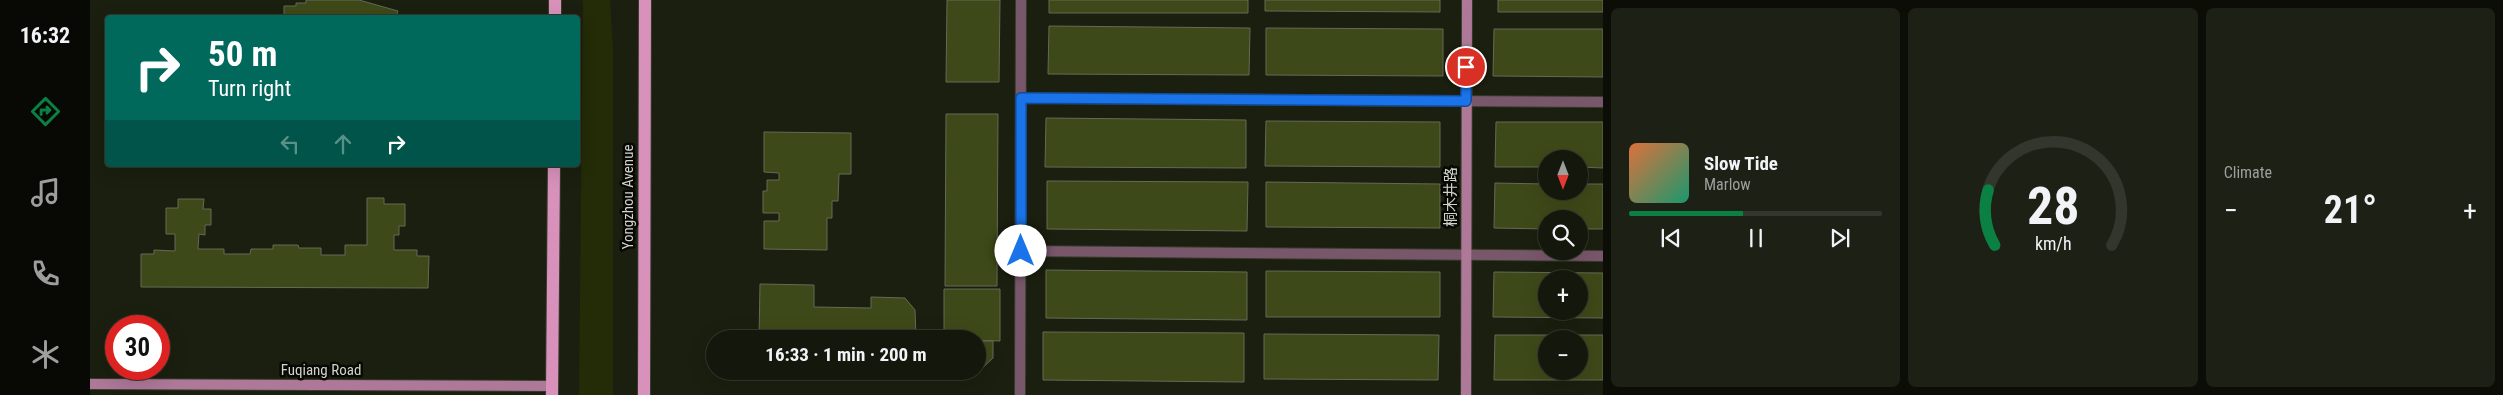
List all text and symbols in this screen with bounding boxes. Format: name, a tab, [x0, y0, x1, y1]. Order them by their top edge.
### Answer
text: 16:32	[20, 23, 70, 48]
text: 50 m	[208, 34, 277, 75]
icon: right	[125, 35, 190, 100]
pin	[1445, 46, 1487, 88]
icon: arrive	[1452, 53, 1480, 81]
text: Turn right	[208, 76, 291, 101]
icon: directions	[28, 94, 63, 129]
icon: left	[276, 130, 304, 158]
icon: ahead	[329, 130, 357, 158]
icon: right	[382, 130, 410, 158]
street label: Yongzhou Avenue	[619, 145, 637, 249]
north arrow	[1538, 150, 1588, 200]
map controls	[1538, 150, 1588, 380]
text: Slow Tide	[1704, 152, 1778, 175]
text: Climate	[2224, 163, 2272, 182]
street label: 桐木井路	[1442, 167, 1460, 227]
icon: music	[28, 175, 63, 210]
text: Marlow	[1704, 175, 1751, 194]
text: 28	[2027, 176, 2079, 237]
text: 21°	[2324, 188, 2377, 232]
text: −	[2224, 194, 2238, 227]
text: +	[2463, 194, 2477, 227]
button: search	[1538, 210, 1588, 260]
position arrow	[994, 224, 1046, 276]
icon: previous	[1657, 224, 1685, 252]
icon: pause	[1742, 224, 1770, 252]
icon: next	[1826, 224, 1854, 252]
text: km/h	[2035, 233, 2071, 254]
icon: phone	[28, 256, 63, 291]
button: +	[1538, 270, 1588, 320]
speed limit sign: 30	[105, 315, 170, 380]
button: −	[1538, 330, 1588, 380]
icon: climate	[28, 337, 63, 372]
text: 16:33 · 1 min · 200 m	[765, 343, 927, 366]
street label: Fuqiang Road	[281, 361, 361, 379]

